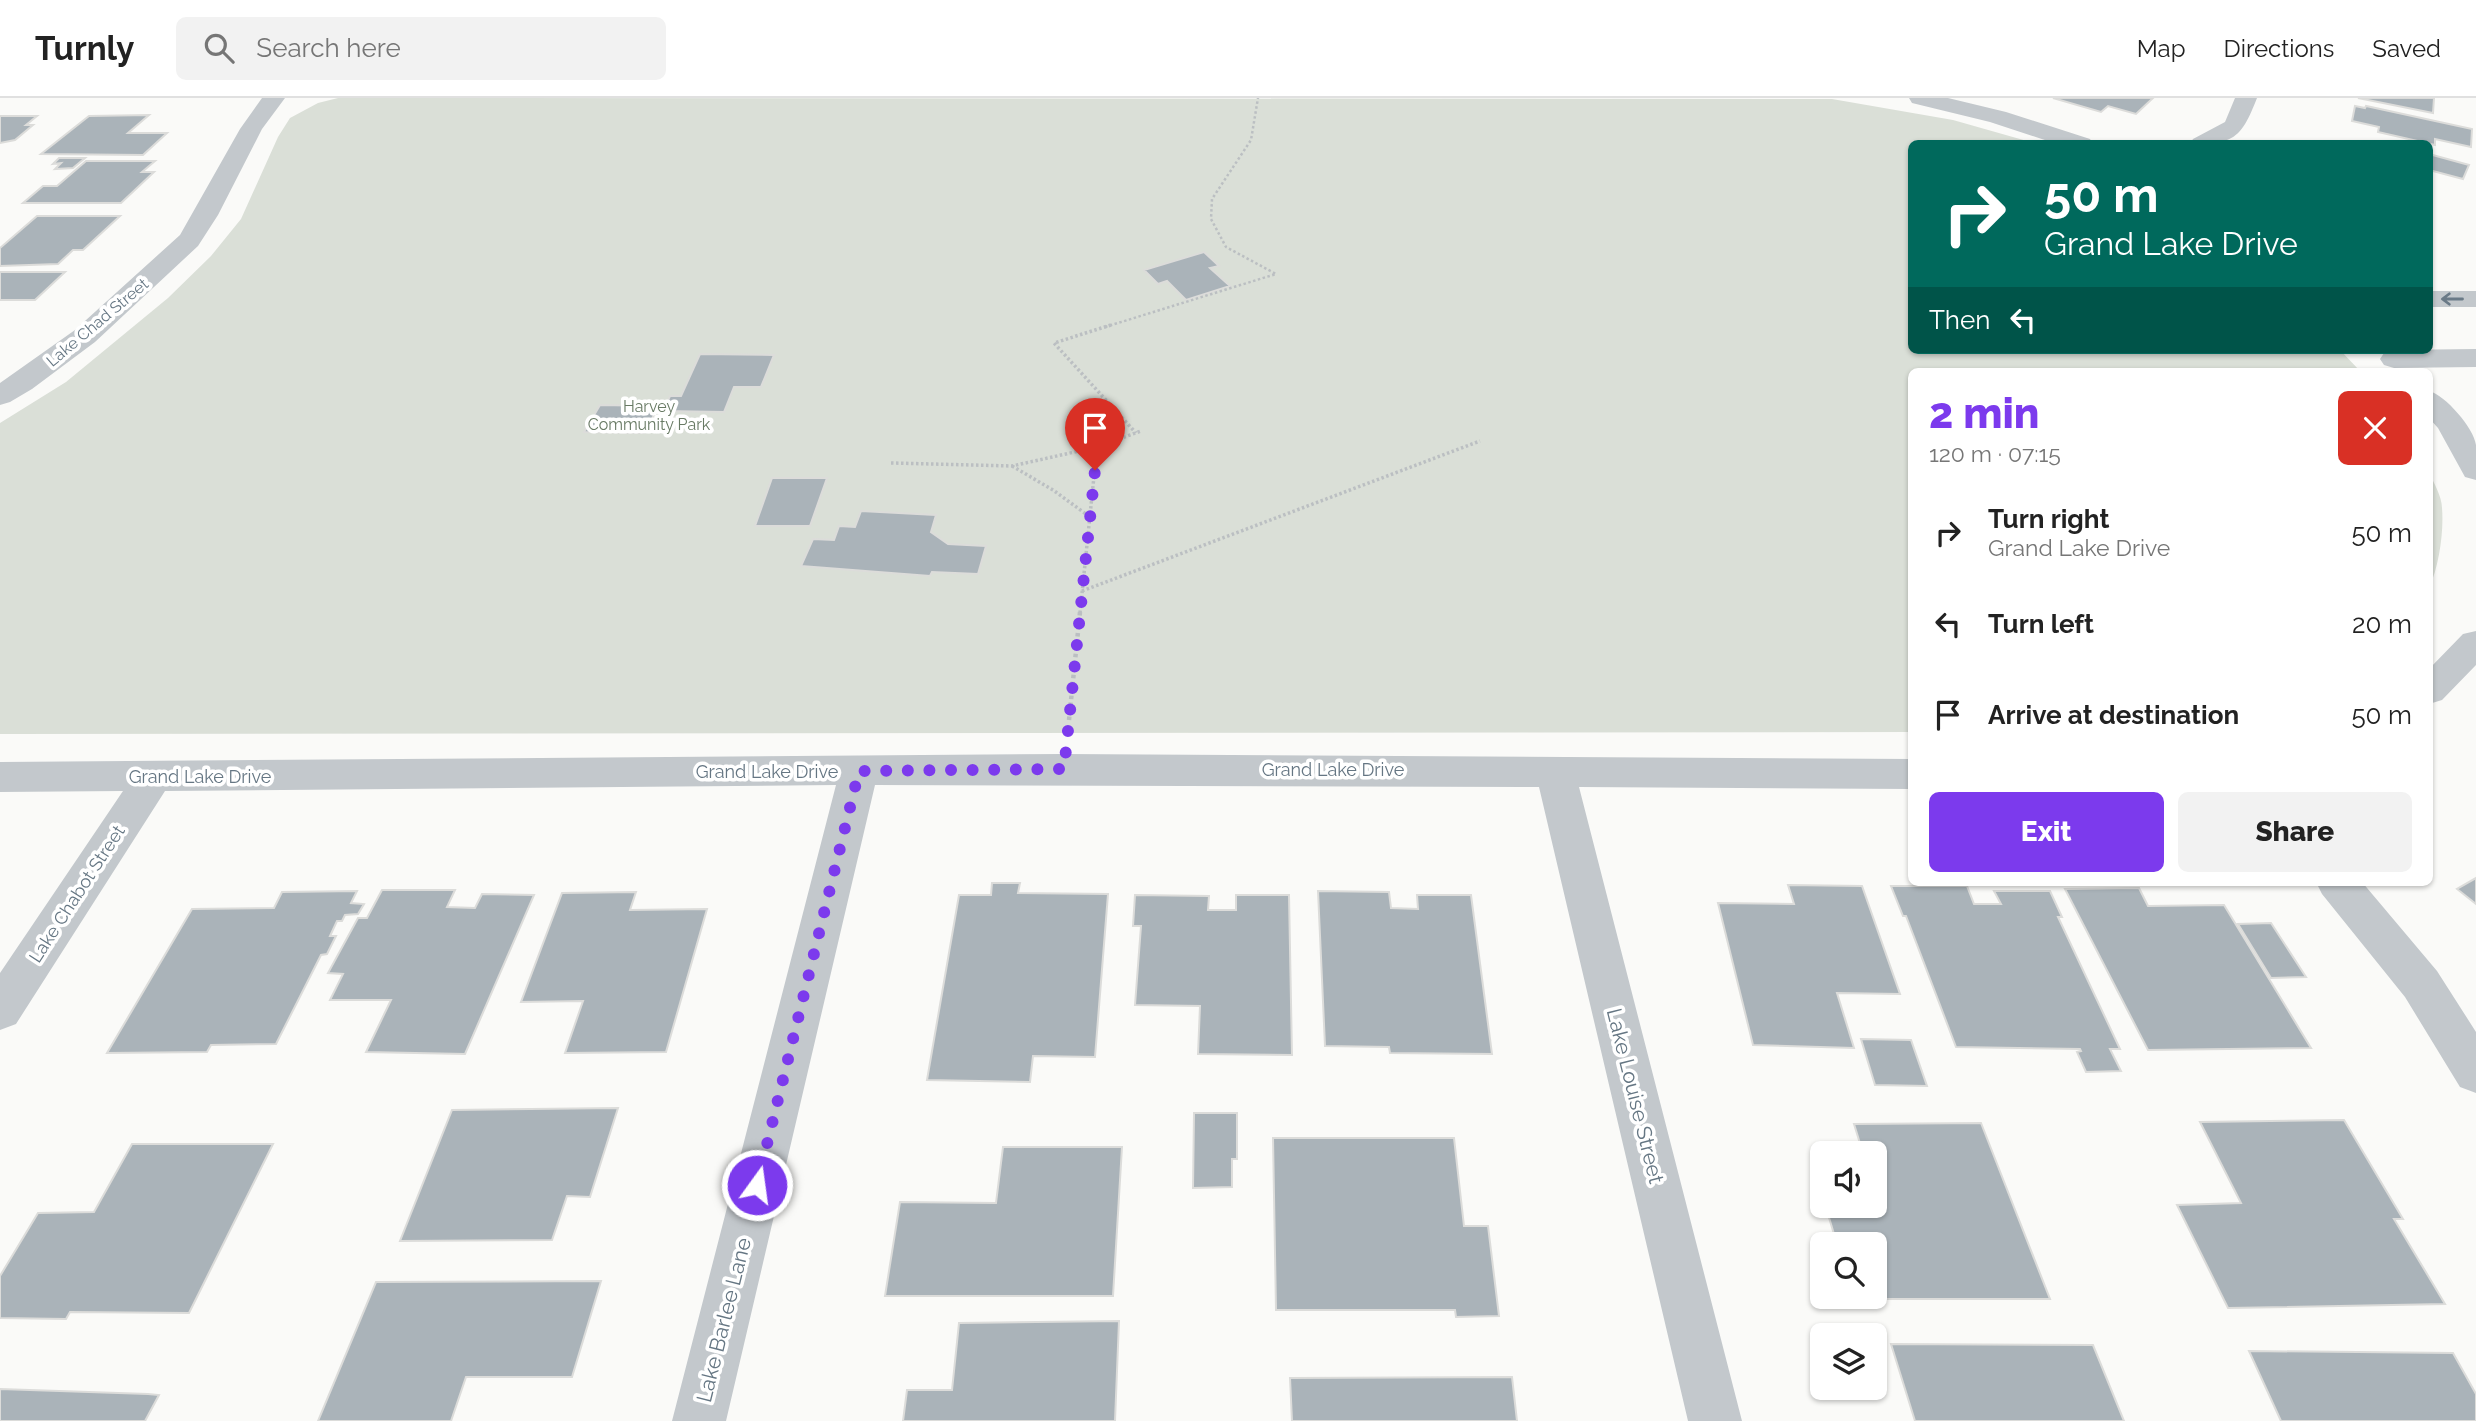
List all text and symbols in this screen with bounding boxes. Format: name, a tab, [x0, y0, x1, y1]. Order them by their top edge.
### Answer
search box	[176, 17, 666, 80]
text: Turnly	[35, 29, 134, 68]
icon: search	[200, 29, 238, 67]
text: Search here	[256, 33, 401, 63]
text: Map	[2137, 34, 2186, 63]
text: Directions	[2224, 34, 2334, 63]
text: Saved	[2372, 34, 2441, 63]
text: 50 m	[2044, 166, 2159, 223]
icon: right	[1929, 168, 2020, 259]
text: Grand Lake Drive	[2044, 225, 2298, 262]
street label: Lake Chad Street	[43, 274, 153, 370]
one-way arrow	[2441, 292, 2464, 306]
icon: left	[2004, 301, 2042, 339]
text: Then	[1929, 305, 1990, 335]
text: 2 min	[1929, 389, 2039, 438]
button: close	[2338, 391, 2412, 465]
park label: Harvey Community Park	[588, 397, 711, 434]
pin	[1065, 398, 1125, 470]
icon: arrive	[1076, 409, 1114, 447]
text: 120 m · 07:15	[1929, 440, 2061, 467]
text: Turn right	[1988, 504, 2109, 534]
icon: right	[1929, 514, 1967, 552]
text: 50 m	[2351, 518, 2412, 548]
text: Grand Lake Drive	[1988, 534, 2170, 561]
icon: left	[1929, 605, 1967, 643]
text: Turn left	[1988, 609, 2094, 639]
text: 20 m	[2352, 609, 2412, 639]
icon: arrive	[1929, 696, 1967, 734]
text: Arrive at destination	[1988, 700, 2239, 730]
text: 50 m	[2351, 700, 2412, 730]
street label: Grand Lake Drive	[1262, 759, 1405, 780]
street label: Grand Lake Drive	[696, 761, 839, 782]
street label: Grand Lake Drive	[129, 766, 272, 787]
button: Exit	[1929, 792, 2164, 872]
button: Share	[2178, 792, 2412, 872]
street label: Lake Chabot Street	[24, 821, 129, 966]
street label: Lake Louise Street	[1602, 1006, 1669, 1186]
map controls	[1810, 1141, 1887, 1400]
button: sound	[1810, 1141, 1887, 1218]
position arrow	[720, 1148, 794, 1222]
button: search	[1810, 1232, 1887, 1309]
street label: Lake Barlee Lane	[691, 1235, 756, 1405]
button: layers	[1810, 1323, 1887, 1400]

